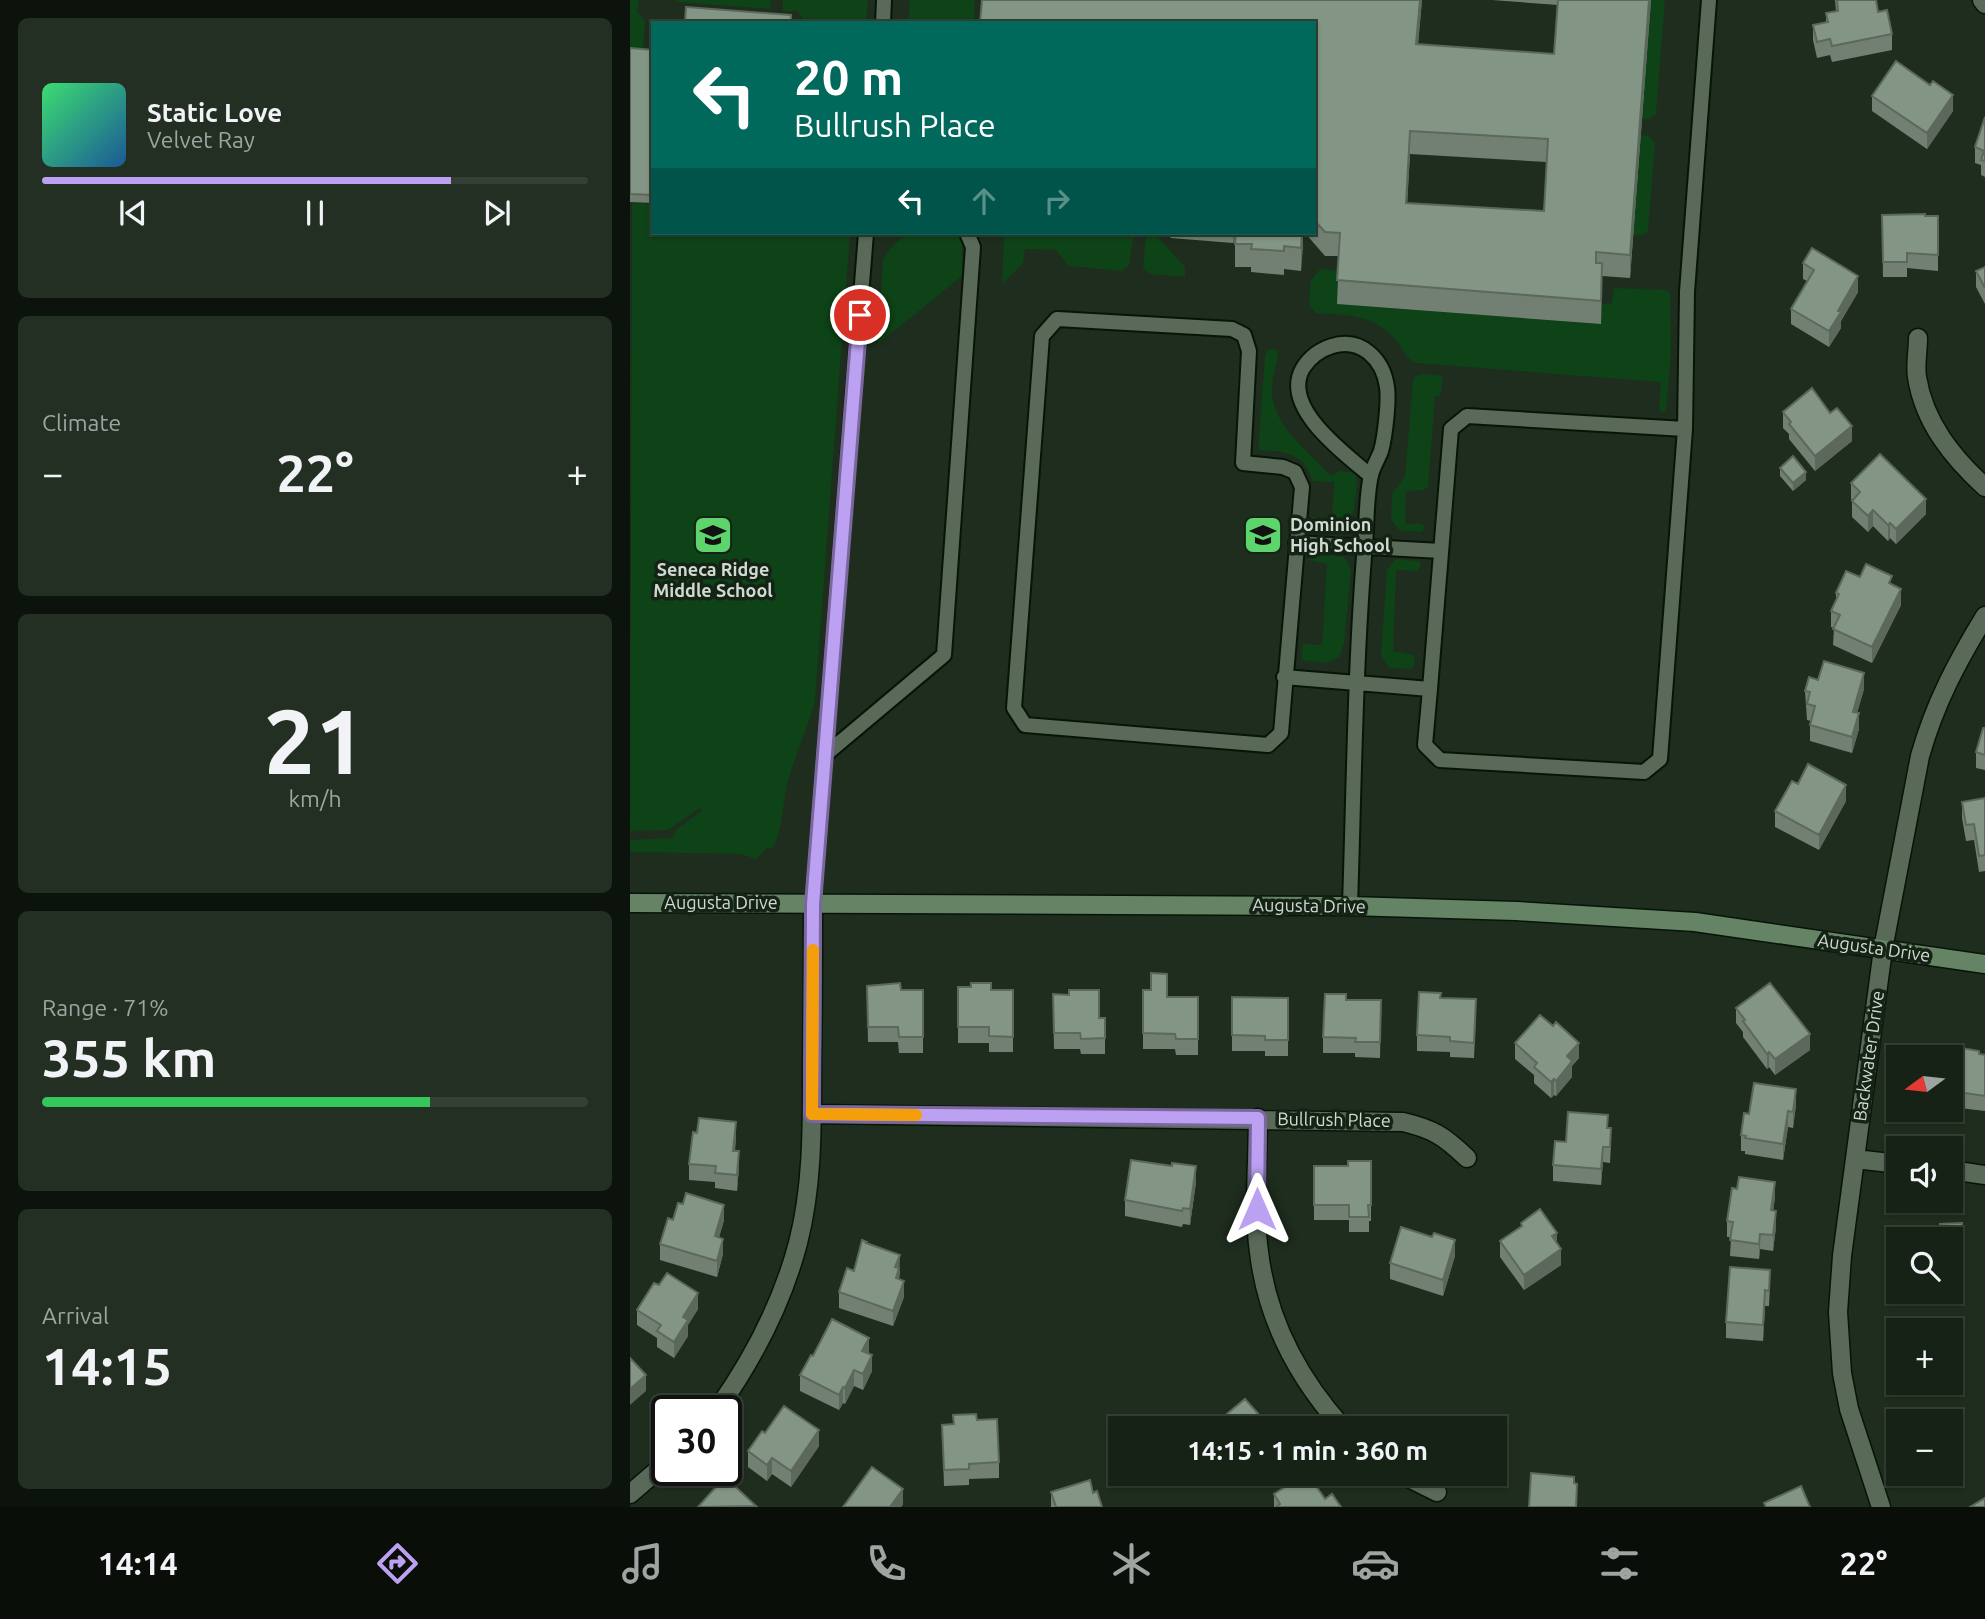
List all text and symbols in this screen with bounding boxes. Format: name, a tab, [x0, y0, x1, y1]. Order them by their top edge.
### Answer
icon: left	[679, 49, 770, 140]
text: 20 m	[794, 49, 903, 104]
text: Static Love	[147, 98, 282, 127]
text: Bullrush Place	[794, 107, 996, 143]
text: Velvet Ray	[147, 127, 255, 152]
icon: left	[892, 182, 930, 220]
icon: ahead	[965, 182, 1003, 220]
icon: right	[1038, 182, 1076, 220]
icon: previous	[114, 194, 152, 232]
icon: pause	[296, 194, 334, 232]
icon: next	[478, 194, 516, 232]
pin	[830, 285, 890, 345]
icon: arrive	[841, 296, 879, 334]
text: Climate	[42, 410, 121, 435]
text: 22°	[276, 444, 354, 502]
text: −	[42, 452, 63, 494]
text: +	[567, 452, 588, 494]
school or university icon: Seneca Ridge Middle School	[692, 514, 734, 556]
school or university icon: Dominion High School	[1242, 514, 1284, 556]
place label: Dominion High School	[1290, 514, 1391, 555]
place label: Seneca Ridge Middle School	[653, 559, 773, 600]
text: 21	[264, 689, 366, 791]
text: km/h	[288, 786, 342, 811]
street label: Augusta Drive	[664, 892, 778, 912]
street label: Augusta Drive	[1252, 894, 1366, 916]
street label: Augusta Drive	[1817, 929, 1932, 965]
street label: Backwater Drive	[1849, 989, 1887, 1123]
text: Range · 71%	[42, 995, 169, 1020]
text: 355 km	[42, 1029, 216, 1087]
north arrow	[1886, 1045, 1964, 1122]
map controls	[1886, 1045, 1963, 1486]
street label: Bullrush Place	[1277, 1108, 1391, 1130]
button: sound	[1886, 1136, 1963, 1213]
position arrow	[1220, 1172, 1294, 1246]
button: search	[1886, 1227, 1963, 1304]
text: Arrival	[42, 1303, 109, 1328]
button: +	[1886, 1318, 1963, 1395]
text: 14:15	[42, 1337, 172, 1395]
speed limit sign: 30	[651, 1395, 742, 1486]
button: −	[1886, 1409, 1963, 1486]
text: 14:15 · 1 min · 360 m	[1187, 1436, 1428, 1465]
icon: directions	[373, 1539, 422, 1588]
icon: music	[618, 1539, 667, 1588]
icon: phone	[862, 1539, 911, 1588]
icon: climate	[1107, 1539, 1156, 1588]
icon: car	[1351, 1539, 1400, 1588]
icon: filters	[1595, 1539, 1644, 1588]
text: 14:14	[98, 1545, 178, 1581]
text: 22°	[1840, 1545, 1887, 1581]

